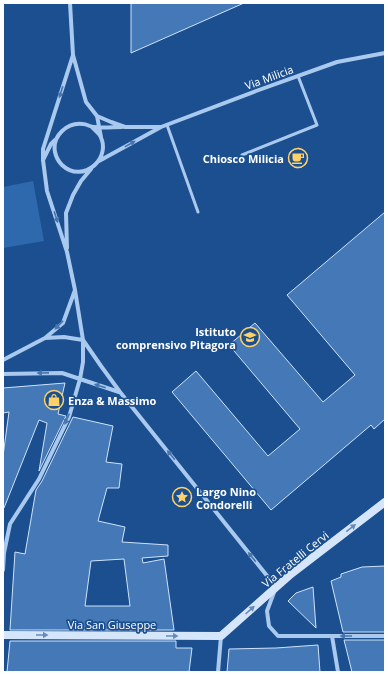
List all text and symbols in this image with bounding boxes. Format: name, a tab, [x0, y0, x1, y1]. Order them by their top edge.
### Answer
street label: Via Milicia	[243, 61, 295, 93]
one-way arrow	[58, 86, 64, 98]
one-way arrow	[124, 141, 136, 148]
cafe icon: Chiosco Milicia	[287, 147, 309, 169]
place label: Chiosco Milicia	[203, 151, 284, 166]
one-way arrow	[53, 212, 59, 224]
one-way arrow	[55, 320, 64, 330]
place label: Istituto comprensivo Pitagora	[116, 324, 236, 352]
school or university icon: Istituto comprensivo Pitagora	[239, 326, 261, 348]
one-way arrow	[36, 370, 49, 376]
one-way arrow	[94, 383, 106, 389]
shop icon: Enza & Massimo	[43, 389, 65, 411]
place label: Enza & Massimo	[68, 393, 156, 408]
one-way arrow	[64, 413, 70, 425]
one-way arrow	[166, 450, 175, 461]
place label: Largo Nino Condorelli	[196, 484, 256, 512]
place icon: Largo Nino Condorelli	[171, 486, 193, 508]
one-way arrow	[345, 524, 356, 532]
street label: Via Fratelli Cervi	[259, 527, 331, 591]
one-way arrow	[247, 551, 256, 562]
one-way arrow	[245, 605, 255, 615]
street label: Via San Giuseppe	[68, 617, 156, 632]
one-way arrow	[36, 632, 49, 638]
one-way arrow	[166, 633, 179, 639]
one-way arrow	[339, 633, 352, 639]

